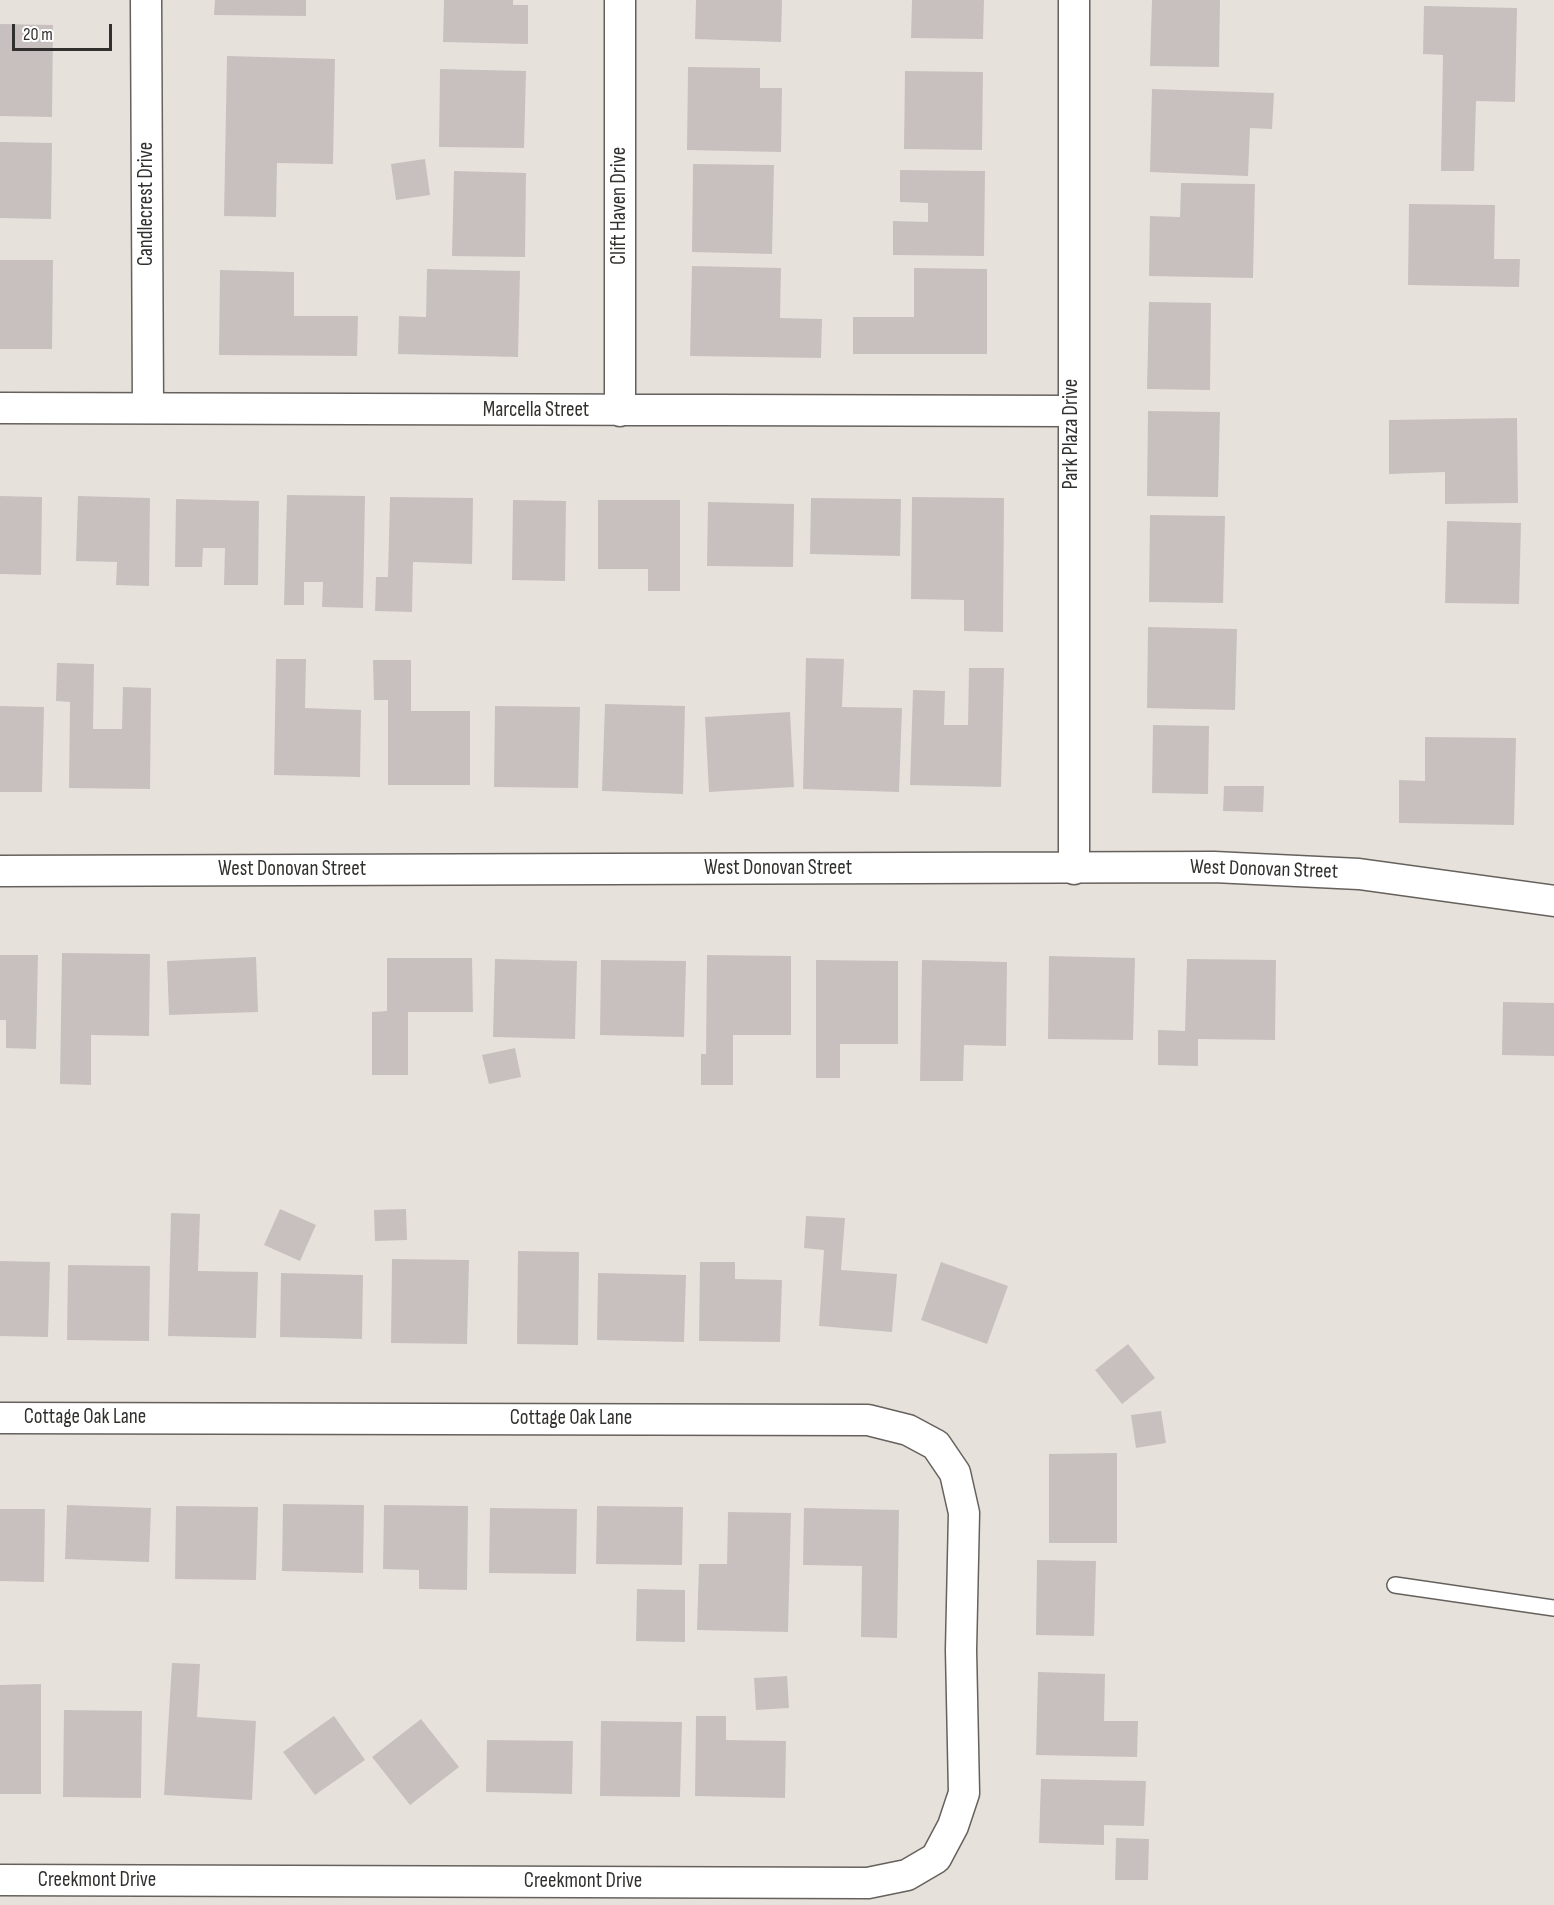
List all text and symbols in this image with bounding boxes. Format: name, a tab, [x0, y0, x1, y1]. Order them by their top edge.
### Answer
scale bar	[15, 12, 116, 50]
text: 20 m	[23, 24, 53, 45]
street label: Candlecrest Drive	[134, 142, 160, 266]
street label: Clift Haven Drive	[607, 147, 633, 265]
street label: Park Plaza Drive	[1059, 379, 1085, 489]
street label: Marcella Street	[483, 398, 589, 424]
street label: West Donovan Street	[1190, 855, 1338, 885]
street label: West Donovan Street	[704, 856, 852, 882]
street label: West Donovan Street	[218, 857, 366, 883]
street label: Cottage Oak Lane	[24, 1405, 146, 1431]
street label: Cottage Oak Lane	[510, 1406, 632, 1432]
street label: Creekmont Drive	[38, 1868, 156, 1894]
street label: Creekmont Drive	[524, 1869, 642, 1895]

